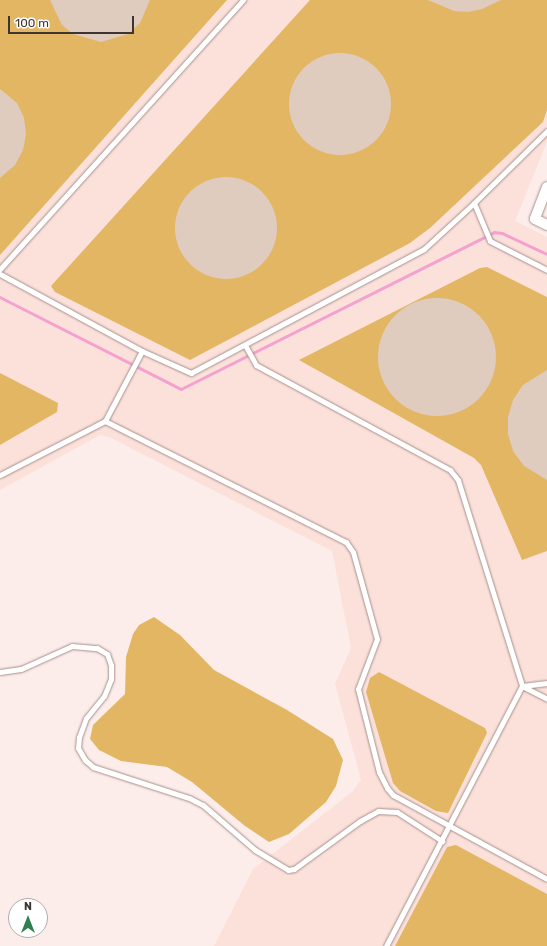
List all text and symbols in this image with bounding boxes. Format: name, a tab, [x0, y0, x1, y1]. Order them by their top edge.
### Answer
scale bar	[10, 8, 136, 34]
text: 100 m	[15, 16, 49, 30]
north arrow	[8, 898, 48, 938]
text: N	[24, 900, 32, 913]

